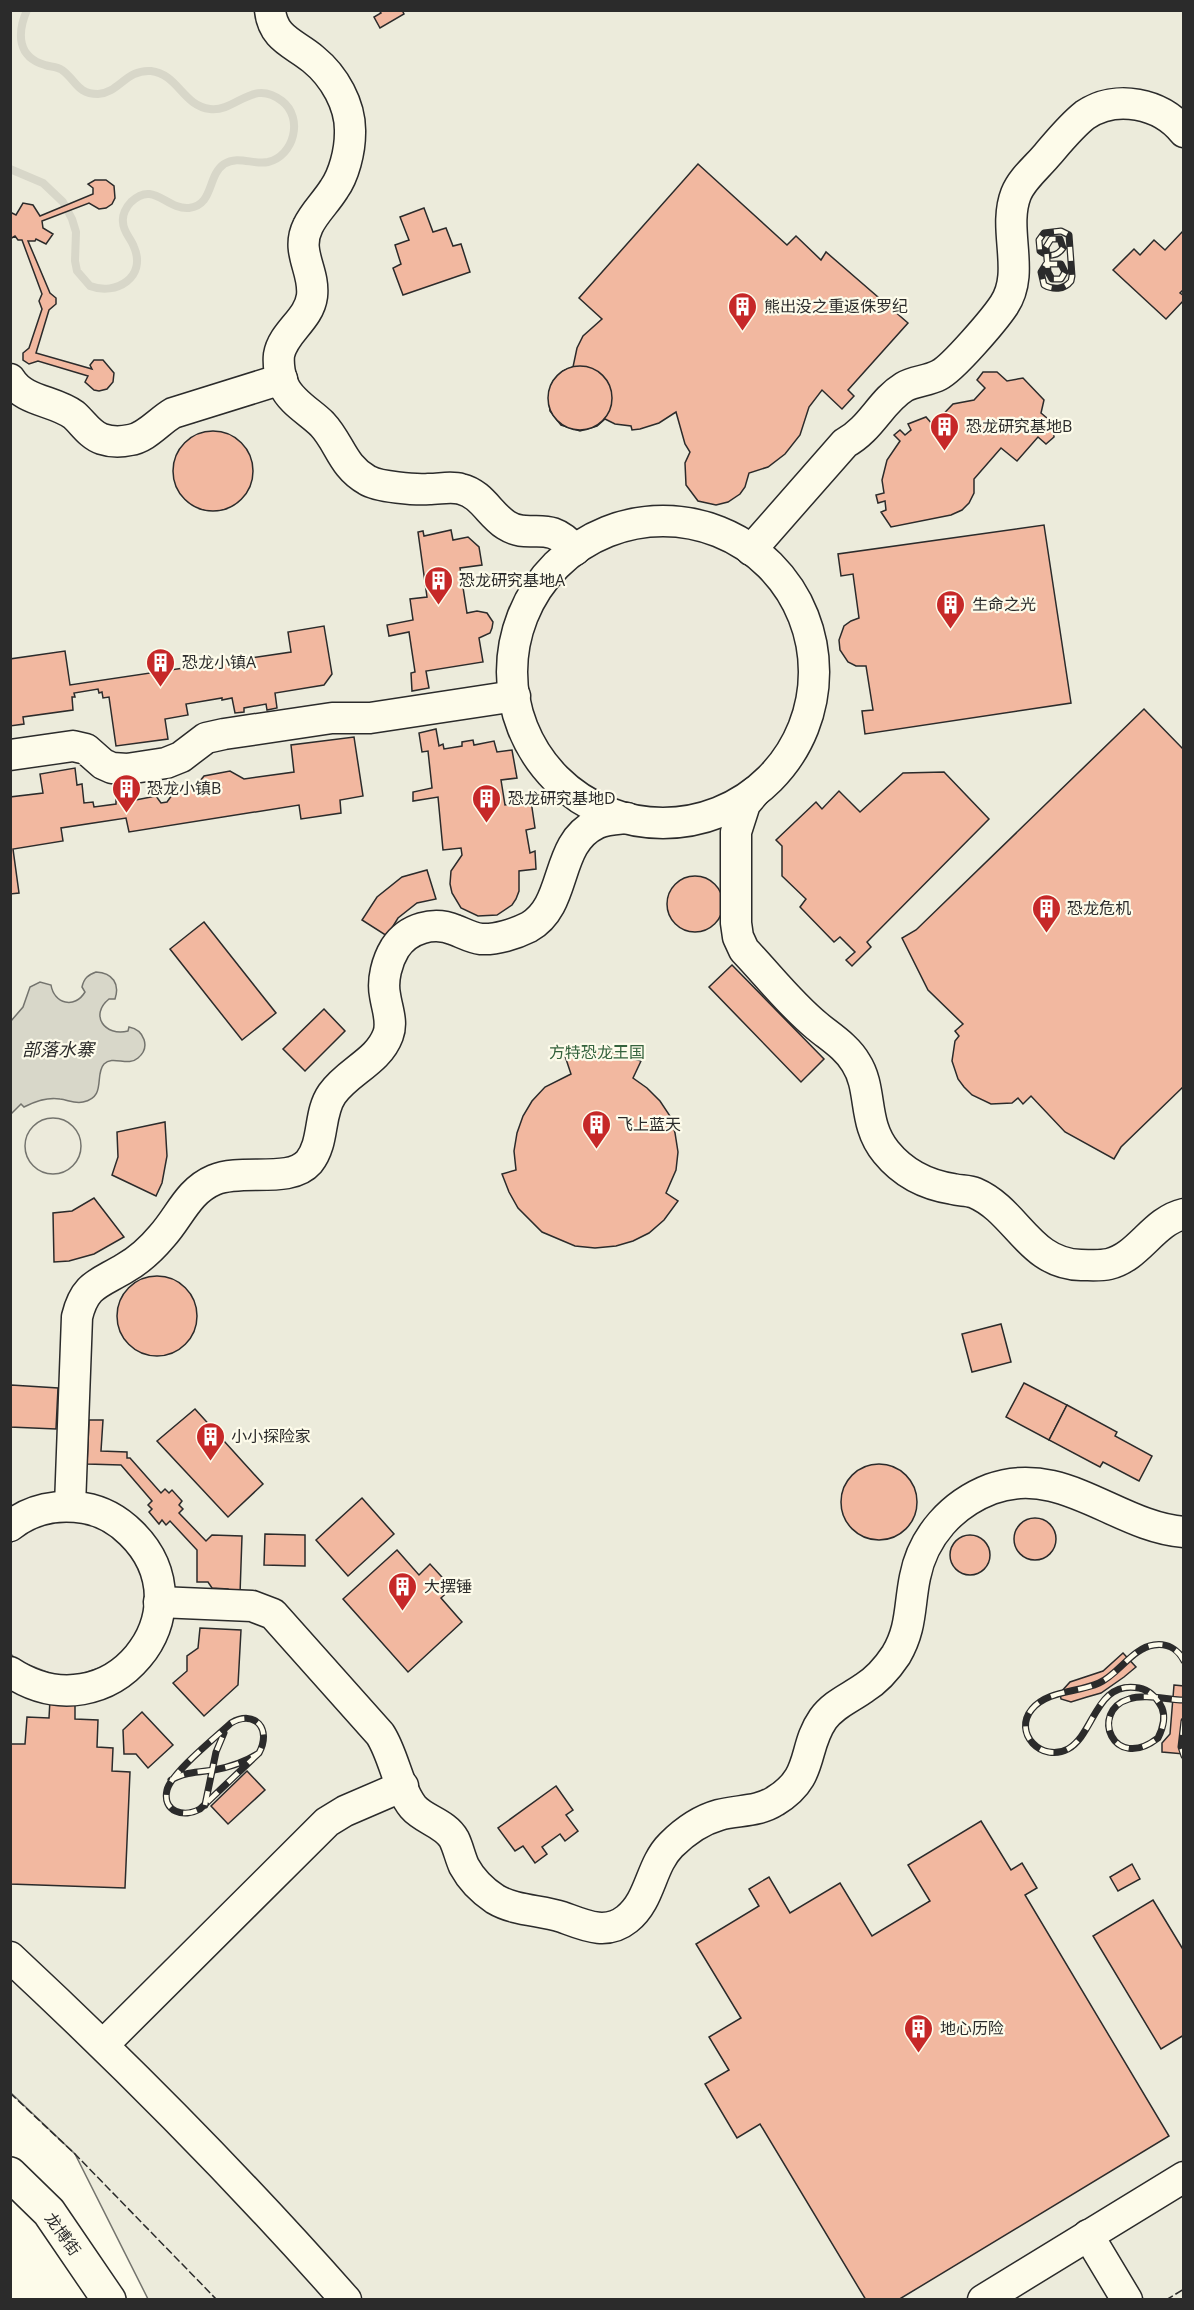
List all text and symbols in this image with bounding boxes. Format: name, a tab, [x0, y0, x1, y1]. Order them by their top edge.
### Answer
building icon: 熊出没之重返侏罗纪	[727, 290, 759, 332]
place label: 熊出没之重返侏罗纪	[764, 295, 908, 317]
building icon: 恐龙研究基地B	[929, 410, 961, 452]
place label: 恐龙研究基地B	[966, 415, 1072, 437]
building icon: 恐龙研究基地A	[422, 564, 454, 606]
place label: 恐龙研究基地A	[459, 569, 566, 591]
building icon: 生命之光	[935, 588, 967, 630]
place label: 生命之光	[972, 593, 1036, 615]
building icon: 恐龙小镇A	[145, 646, 177, 688]
place label: 恐龙小镇A	[182, 651, 257, 673]
building icon: 恐龙小镇B	[110, 772, 142, 814]
place label: 恐龙小镇B	[147, 777, 221, 799]
building icon: 恐龙研究基地D	[471, 782, 503, 824]
place label: 恐龙研究基地D	[508, 787, 616, 809]
building icon: 恐龙危机	[1030, 892, 1062, 934]
place label: 恐龙危机	[1067, 897, 1131, 919]
water label: 部落水寨	[22, 1037, 96, 1061]
park label: 方特恐龙王国	[549, 1041, 645, 1063]
building icon: 飞上蓝天	[580, 1108, 612, 1150]
place label: 飞上蓝天	[617, 1113, 681, 1135]
building icon: 小小探险家	[194, 1420, 226, 1462]
place label: 小小探险家	[231, 1425, 311, 1447]
building icon: 大摆锤	[387, 1570, 419, 1612]
place label: 大摆锤	[424, 1575, 472, 1597]
building icon: 地心历险	[903, 2012, 935, 2054]
place label: 地心历险	[940, 2017, 1004, 2039]
street label: 龙博街	[40, 2208, 86, 2260]

